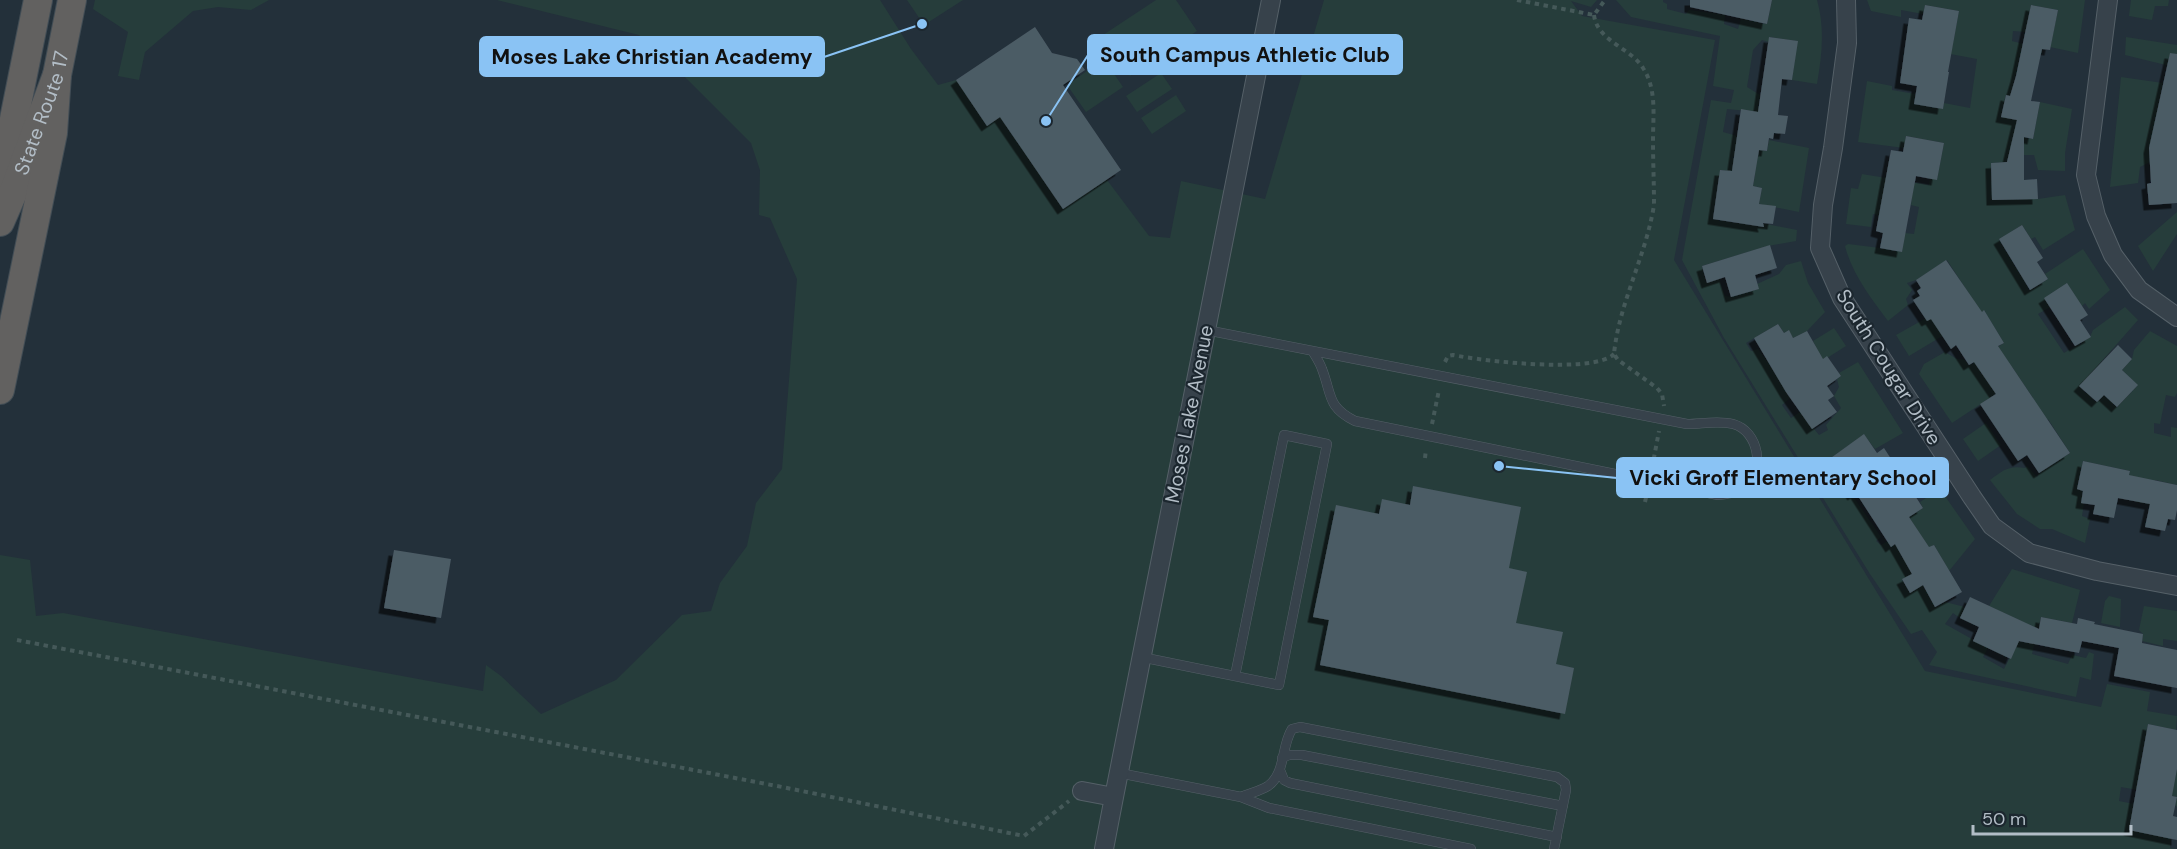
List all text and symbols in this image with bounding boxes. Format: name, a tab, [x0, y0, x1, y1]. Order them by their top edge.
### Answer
callout: South Campus Athletic Club	[1088, 35, 1402, 74]
callout: Moses Lake Christian Academy	[480, 37, 824, 76]
text: South Campus Athletic Club	[1100, 41, 1390, 69]
text: Moses Lake Christian Academy	[492, 43, 813, 71]
street label: State Route 17	[8, 49, 75, 179]
street label: South Cougar Drive	[1830, 284, 1948, 450]
street label: Moses Lake Avenue	[1159, 323, 1219, 505]
callout: Vicki Groff Elementary School	[1617, 458, 1948, 497]
text: Vicki Groff Elementary School	[1629, 464, 1937, 492]
scale bar	[1973, 798, 2130, 836]
text: 50 m	[1982, 807, 2026, 831]

